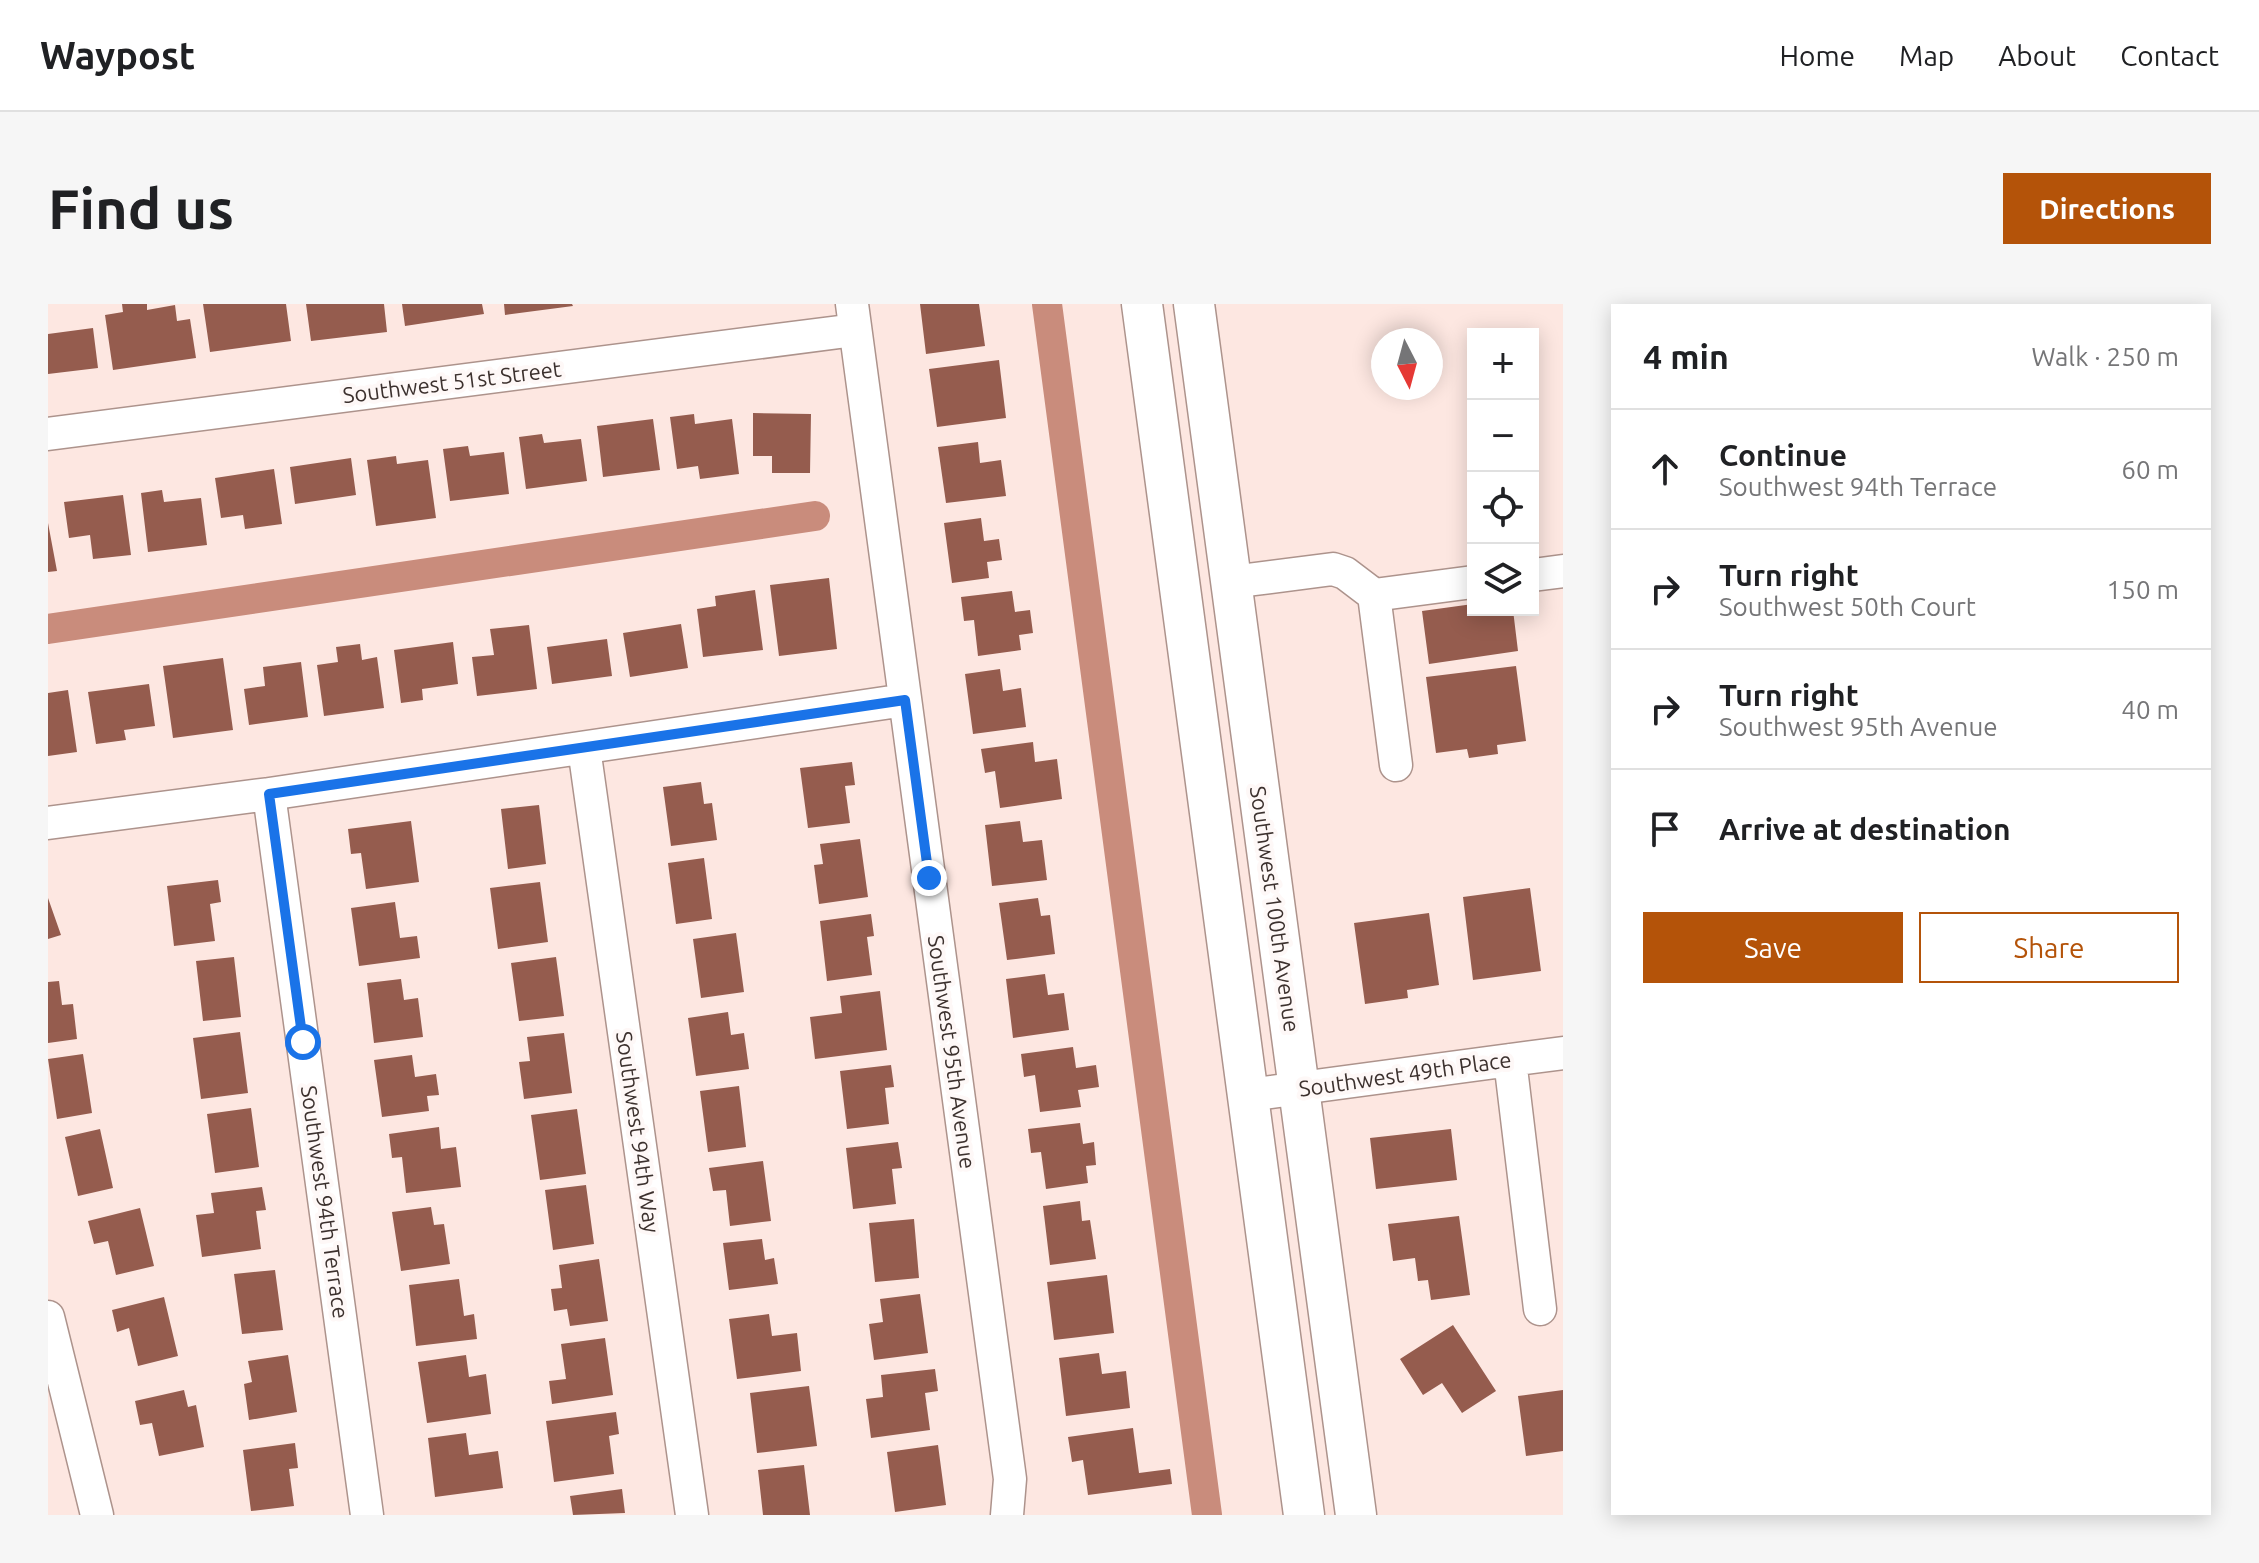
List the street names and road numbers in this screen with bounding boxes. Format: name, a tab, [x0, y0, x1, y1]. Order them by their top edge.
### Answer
street label: Southwest 51st Street	[341, 356, 563, 407]
street label: Southwest 100th Avenue	[1246, 784, 1305, 1034]
street label: Southwest 95th Avenue	[924, 933, 981, 1170]
street label: Southwest 94th Way	[612, 1029, 665, 1235]
street label: Southwest 49th Place	[1297, 1046, 1513, 1101]
street label: Southwest 94th Terrace	[297, 1084, 354, 1320]

